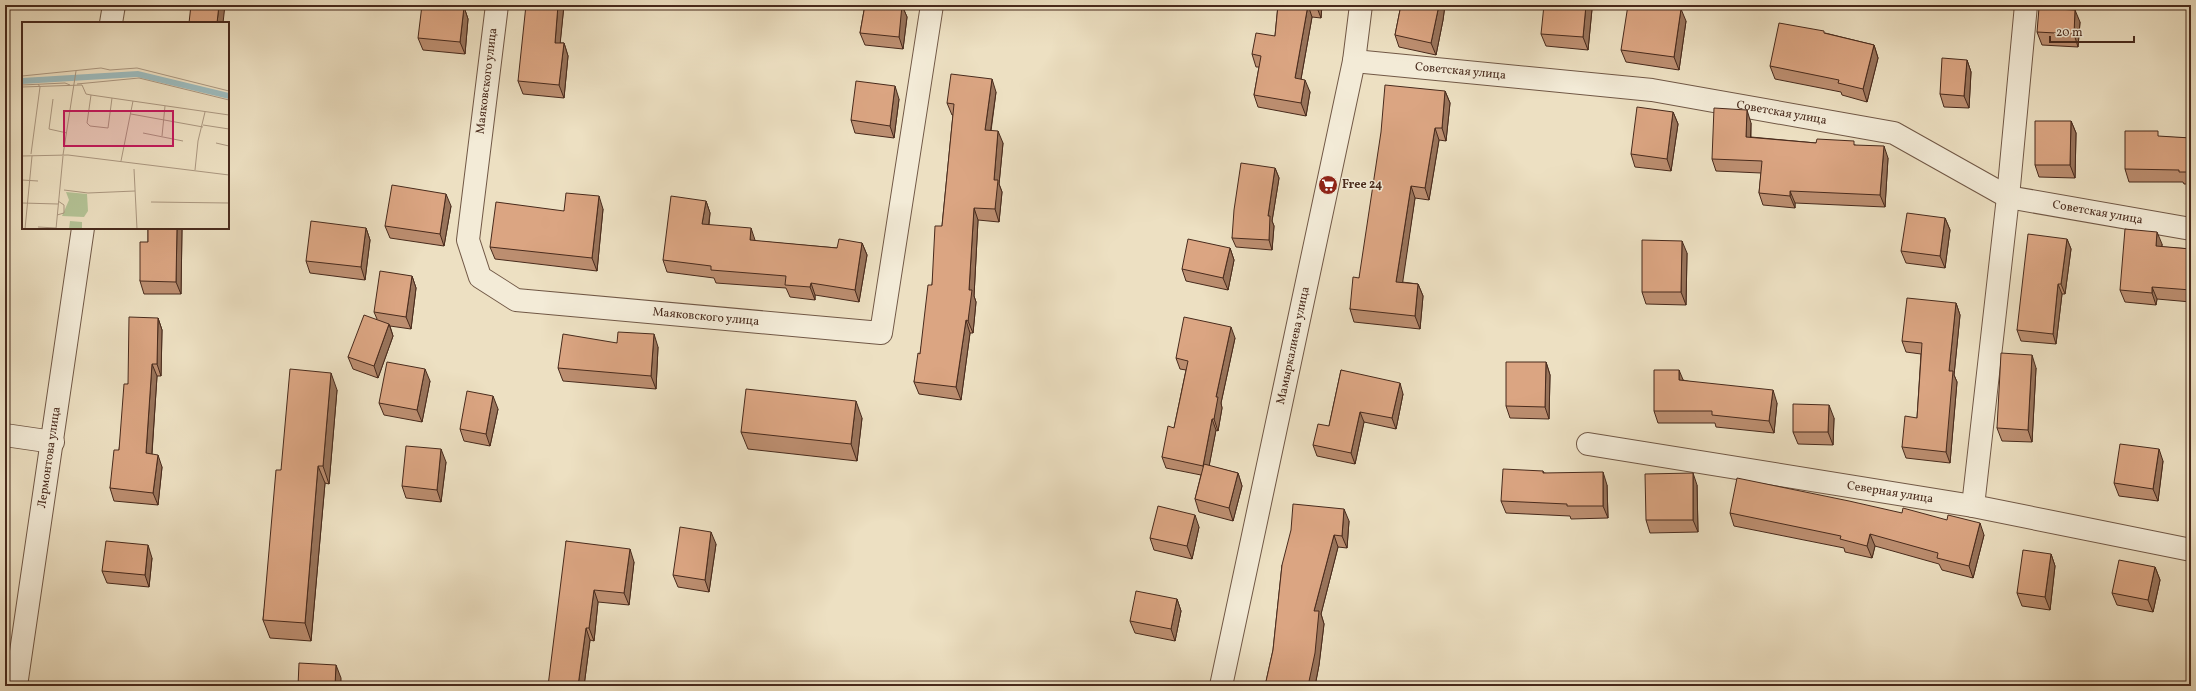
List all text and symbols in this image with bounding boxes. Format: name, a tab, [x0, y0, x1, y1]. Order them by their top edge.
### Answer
scale bar	[2050, 18, 2134, 44]
inset map	[22, 22, 229, 229]
text: 20 m	[2056, 25, 2083, 41]
street label: Маяковского улица	[473, 27, 501, 135]
street label: Советская улица	[1414, 59, 1507, 84]
street label: Советская улица	[1735, 97, 1828, 129]
supermarket icon: Free 24	[1317, 174, 1339, 196]
place label: Free 24	[1342, 177, 1382, 193]
street label: Советская улица	[2051, 197, 2144, 228]
street label: Мамыркалиева улица	[1273, 285, 1314, 406]
street label: Маяковского улица	[652, 304, 760, 330]
street label: Лермонтова улица	[34, 406, 65, 509]
street label: Северная улица	[1846, 478, 1934, 507]

